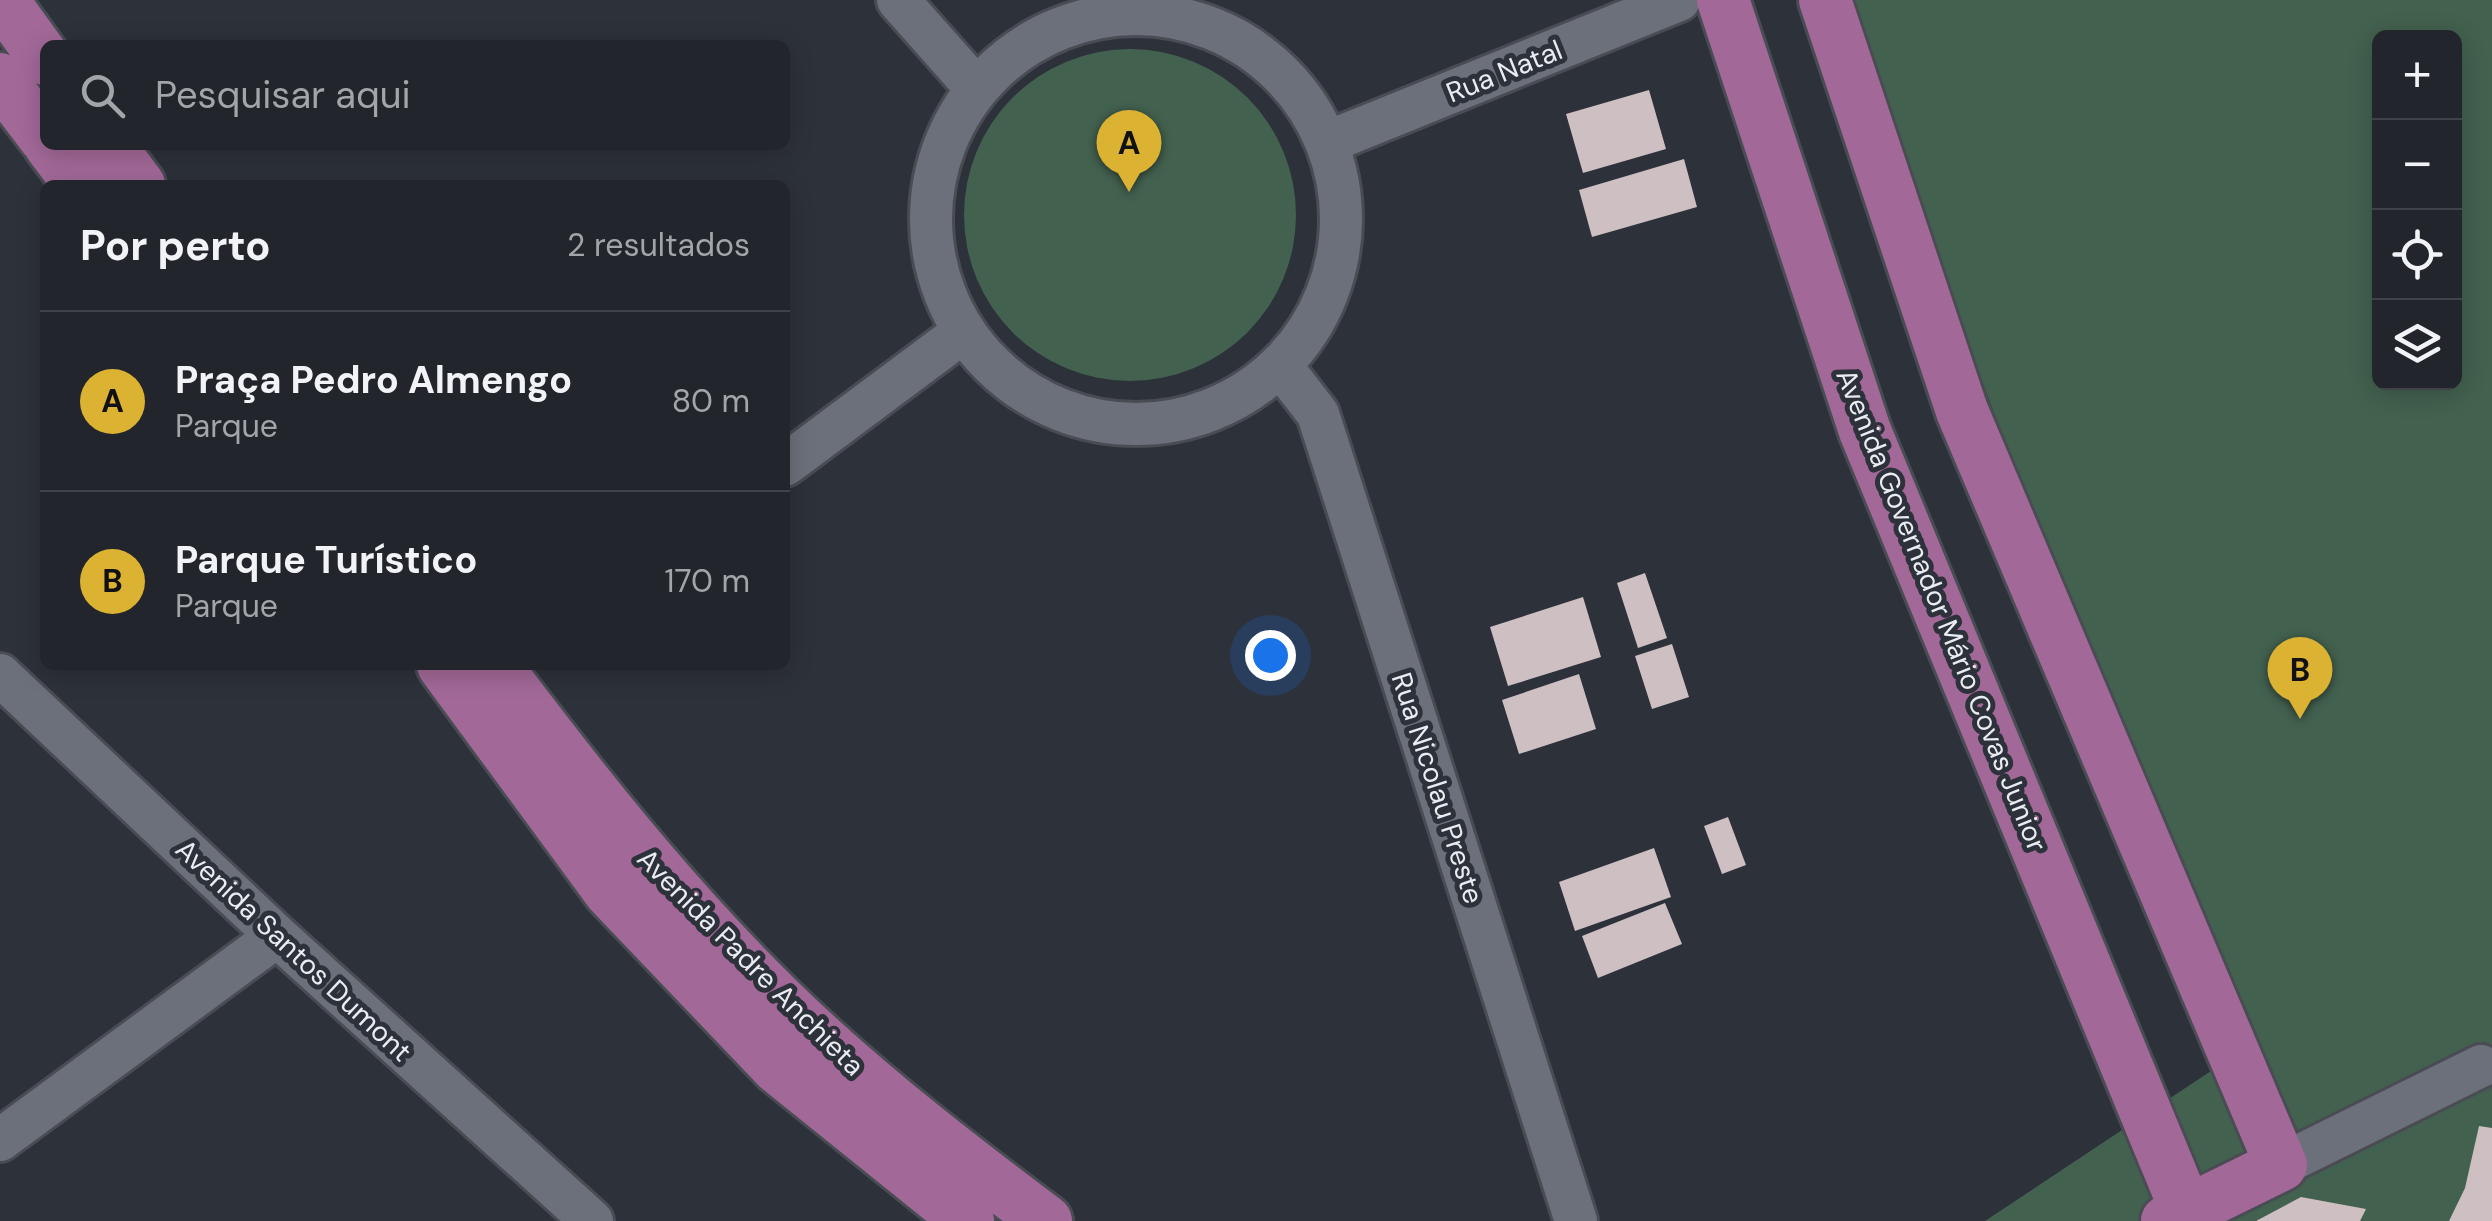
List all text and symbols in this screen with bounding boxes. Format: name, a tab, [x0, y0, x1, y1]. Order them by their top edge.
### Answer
map controls	[2372, 30, 2462, 390]
button: +	[2372, 30, 2462, 120]
street label: Rua Natal	[1441, 31, 1568, 111]
search box	[40, 40, 790, 150]
icon: search	[75, 68, 130, 123]
text: Pesquisar aqui	[155, 70, 411, 120]
pin: A	[1096, 110, 1162, 192]
button: −	[2372, 120, 2462, 210]
button: locate	[2372, 210, 2462, 300]
text: Por perto	[80, 218, 271, 273]
text: 2 resultados	[567, 224, 750, 266]
button: layers	[2372, 300, 2462, 390]
text: Praça Pedro Almengo	[175, 355, 572, 405]
street label: Avenida Governador Mário Covas Junior	[1827, 363, 2056, 857]
text: A	[101, 380, 124, 422]
text: 80 m	[672, 380, 750, 422]
text: Parque	[175, 405, 278, 447]
text: Parque Turístico	[175, 535, 477, 585]
text: B	[102, 560, 123, 602]
text: 170 m	[664, 560, 750, 602]
text: Parque	[175, 585, 278, 627]
your location	[1245, 630, 1296, 681]
pin: B	[2268, 636, 2332, 719]
street label: Rua Nicolau Preste	[1383, 668, 1492, 908]
street label: Avenida Santos Dumont	[168, 831, 420, 1070]
street label: Avenida Padre Anchieta	[629, 841, 872, 1084]

